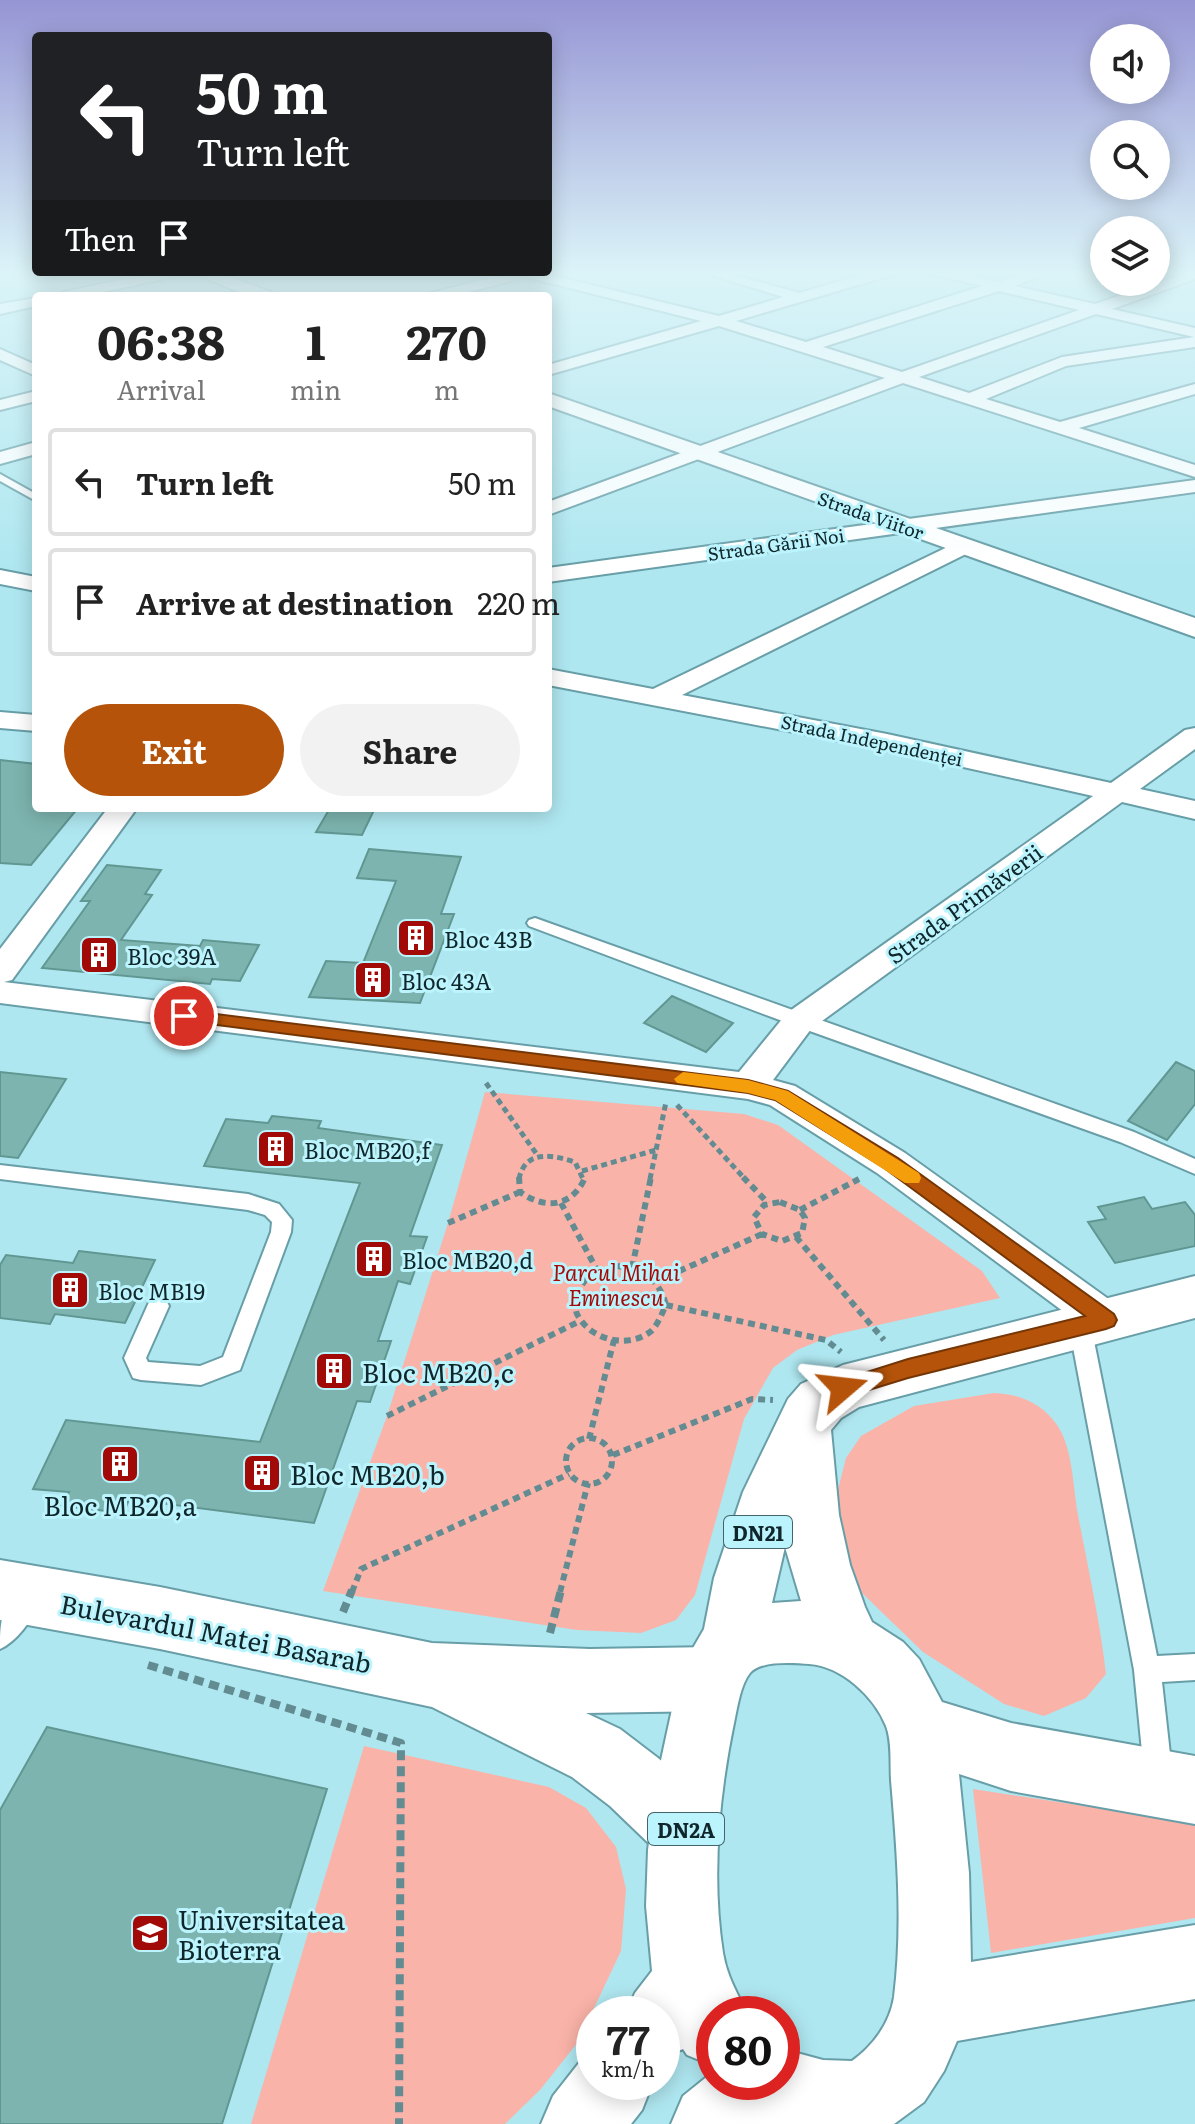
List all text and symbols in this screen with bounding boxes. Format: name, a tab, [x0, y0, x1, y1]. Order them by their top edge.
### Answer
map controls	[1090, 24, 1170, 296]
button: sound	[1090, 24, 1170, 104]
text: 50 m	[196, 48, 328, 131]
icon: left	[64, 64, 168, 168]
button: search	[1090, 120, 1170, 200]
text: Turn left	[196, 124, 350, 177]
text: Then	[64, 216, 136, 260]
icon: arrive	[152, 216, 196, 260]
button: layers	[1090, 216, 1170, 296]
text: 06:38	[97, 304, 225, 375]
text: 1	[306, 304, 326, 375]
text: 270	[406, 304, 487, 375]
text: Arrival	[117, 369, 205, 408]
text: min	[290, 369, 341, 408]
text: m	[434, 369, 459, 408]
icon: left	[68, 460, 112, 504]
text: Turn left	[136, 460, 274, 504]
text: 50 m	[448, 460, 516, 504]
street label: Strada Viitor	[814, 484, 928, 546]
street label: Strada Gării Noi	[706, 521, 846, 567]
icon: arrive	[68, 580, 112, 624]
text: Arrive at destination	[136, 580, 453, 624]
text: 220 m	[477, 580, 560, 624]
button: Exit	[64, 704, 284, 796]
button: Share	[300, 704, 520, 796]
street label: Strada Independenței	[779, 708, 965, 772]
street label: Strada Primăverii	[879, 835, 1049, 971]
building icon: Bloc 43B	[395, 917, 437, 959]
place label: Bloc 43B	[444, 922, 533, 955]
building icon: Bloc 39A	[78, 934, 120, 976]
place label: Bloc 39A	[127, 939, 217, 972]
building icon: Bloc 43A	[352, 959, 394, 1001]
place label: Bloc 43A	[401, 964, 491, 997]
pin	[150, 982, 218, 1050]
icon: arrive	[162, 994, 206, 1038]
building icon: Bloc MB20,f	[255, 1128, 297, 1170]
place label: Bloc MB20,f	[304, 1133, 432, 1166]
building icon: Bloc MB20,d	[353, 1238, 395, 1280]
place label: Bloc MB20,d	[402, 1243, 533, 1276]
park label: Parcul Mihai Eminescu	[552, 1255, 680, 1313]
building icon: Bloc MB19	[49, 1269, 91, 1311]
place label: Bloc MB19	[98, 1274, 205, 1307]
position arrow	[801, 1346, 885, 1430]
building icon: Bloc MB20,c	[313, 1350, 355, 1392]
place label: Bloc MB20,c	[362, 1352, 514, 1391]
building icon: Bloc MB20,a	[99, 1443, 141, 1485]
building icon: Bloc MB20,b	[241, 1452, 283, 1494]
place label: Bloc MB20,b	[290, 1454, 445, 1493]
place label: Bloc MB20,a	[43, 1485, 197, 1524]
road number: DN21	[724, 1516, 792, 1548]
street label: Bulevardul Matei Basarab	[57, 1583, 375, 1681]
road number: DN2A	[648, 1813, 724, 1845]
place label: Universitatea Bioterra	[178, 1899, 345, 1968]
school or university icon: Universitatea Bioterra	[129, 1912, 171, 1954]
speed limit sign: 80	[696, 1996, 800, 2100]
text: 77	[606, 2008, 650, 2067]
text: km/h	[601, 2053, 655, 2083]

